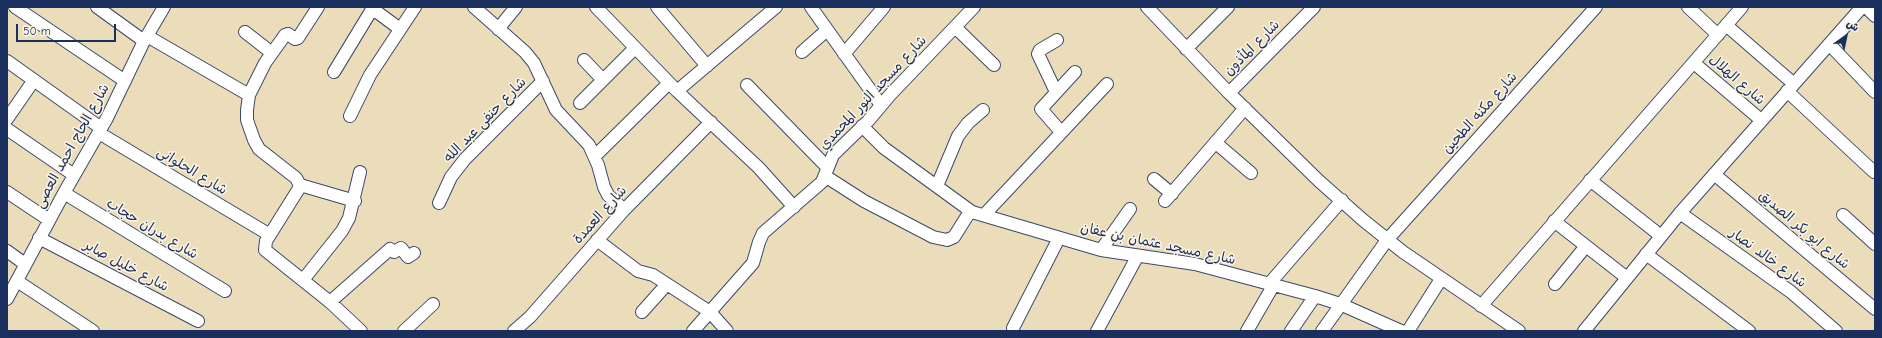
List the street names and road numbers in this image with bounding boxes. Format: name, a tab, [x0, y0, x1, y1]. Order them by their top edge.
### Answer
street label: شارع المأذون	[1221, 17, 1283, 79]
street label: شارع مسجد النور المحمدي	[816, 32, 930, 154]
street label: شارع الهلال	[1706, 51, 1768, 109]
street label: شارع مكنه الطحين	[1439, 69, 1521, 157]
street label: شارع حنفى عبد الله	[440, 74, 530, 166]
street label: شارع الحاج احمد العصى	[31, 81, 113, 211]
street label: شارع الحلوانى	[154, 143, 230, 199]
street label: شارع العمدة	[569, 182, 631, 248]
street label: شارع ابو بكر الصديق	[1755, 187, 1853, 273]
street label: شارع بدران حجاب	[103, 195, 201, 263]
street label: شارع مسجد عثمان بن عفان	[1079, 219, 1237, 269]
street label: شارع خالد نصار	[1726, 225, 1810, 291]
street label: شارع خليل صابر	[81, 237, 171, 295]

